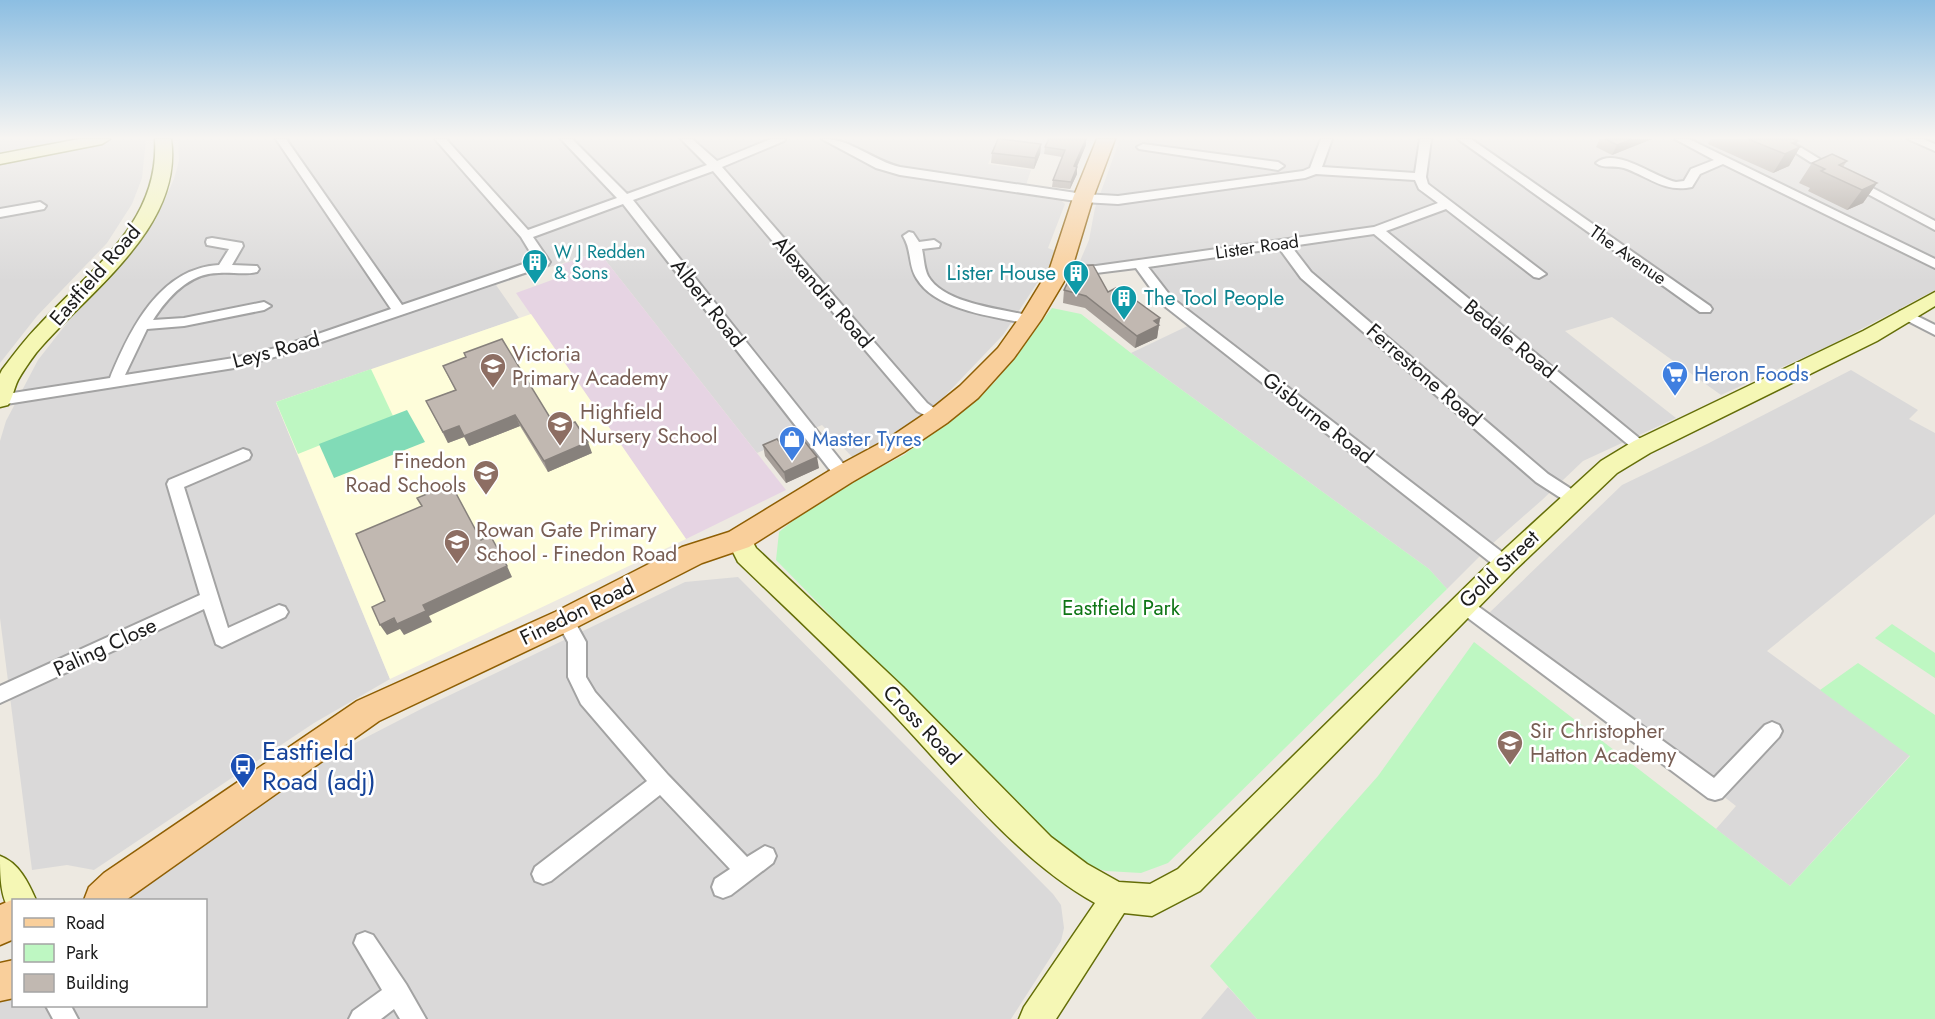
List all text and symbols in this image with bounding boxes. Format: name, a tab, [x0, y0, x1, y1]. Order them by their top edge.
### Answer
street label: Eastfield Road	[42, 218, 148, 332]
street label: The Avenue	[1584, 219, 1672, 291]
street label: Lister Road	[1214, 228, 1300, 266]
street label: Alexandra Road	[766, 229, 880, 355]
place label: W J Redden & Sons	[554, 239, 646, 286]
building icon: W J Redden & Sons	[520, 247, 550, 285]
street label: Albert Road	[664, 252, 752, 354]
place label: Lister House	[946, 258, 1056, 288]
building icon: Lister House	[1061, 258, 1091, 296]
building icon: The Tool People	[1109, 283, 1139, 321]
place label: The Tool People	[1144, 283, 1285, 313]
street label: Bedale Road	[1457, 292, 1563, 386]
street label: Ferrestone Road	[1360, 316, 1488, 434]
street label: Leys Road	[229, 324, 323, 376]
place label: Victoria Primary Academy	[512, 339, 669, 393]
school or university icon: Victoria Primary Academy	[478, 351, 508, 389]
supermarket icon: Heron Foods	[1660, 359, 1690, 397]
place label: Heron Foods	[1694, 359, 1809, 389]
street label: Gisburne Road	[1256, 365, 1380, 471]
place label: Highfield Nursery School	[580, 397, 718, 451]
school or university icon: Highfield Nursery School	[545, 409, 575, 447]
shop icon: Master Tyres	[777, 424, 807, 462]
place label: Master Tyres	[812, 424, 921, 454]
place label: Finedon Road Schools	[346, 446, 466, 500]
school or university icon: Finedon Road Schools	[471, 458, 501, 496]
place label: Rowan Gate Primary School - Finedon Road	[476, 515, 677, 569]
street label: Gold Street	[1452, 523, 1546, 615]
school or university icon: Rowan Gate Primary School - Finedon Road	[442, 527, 472, 565]
street label: Finedon Road	[515, 571, 639, 653]
park label: Eastfield Park	[1062, 593, 1181, 623]
street label: Paling Close	[49, 610, 162, 684]
street label: Cross Road	[876, 678, 968, 772]
place label: Sir Christopher Hatton Academy	[1530, 716, 1677, 770]
school or university icon: Sir Christopher Hatton Academy	[1495, 728, 1525, 766]
place label: Eastfield Road (adj)	[262, 732, 376, 800]
bus stop icon: Eastfield Road (adj)	[228, 751, 258, 789]
legend	[12, 899, 207, 1007]
text: Road	[66, 910, 105, 936]
text: Park	[66, 940, 98, 966]
text: Building	[66, 970, 129, 996]

